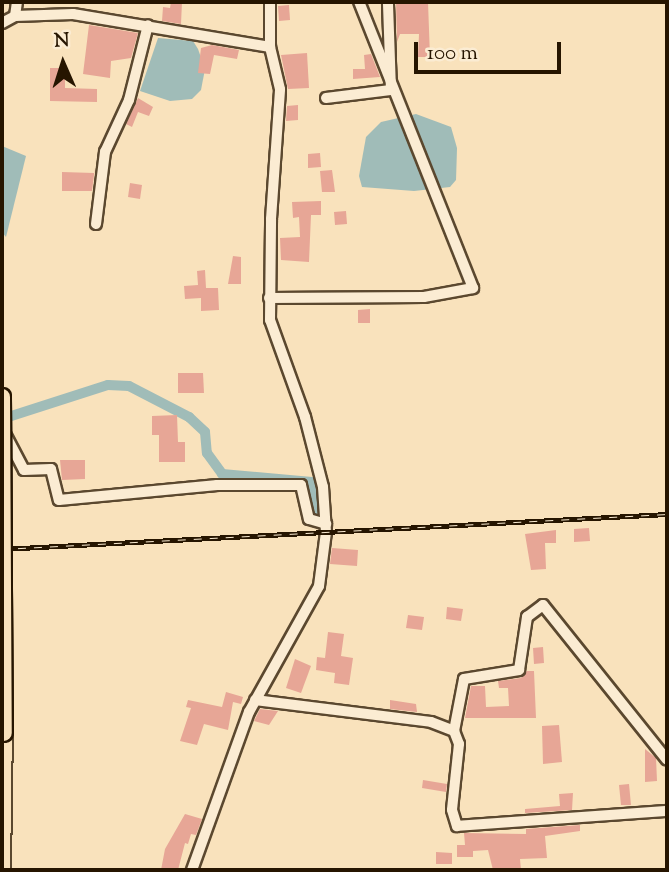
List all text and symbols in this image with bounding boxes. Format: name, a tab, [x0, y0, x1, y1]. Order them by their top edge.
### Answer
north arrow	[28, 28, 98, 98]
text: N	[54, 28, 70, 55]
scale bar	[417, 28, 564, 72]
text: 100 m	[427, 39, 478, 69]

